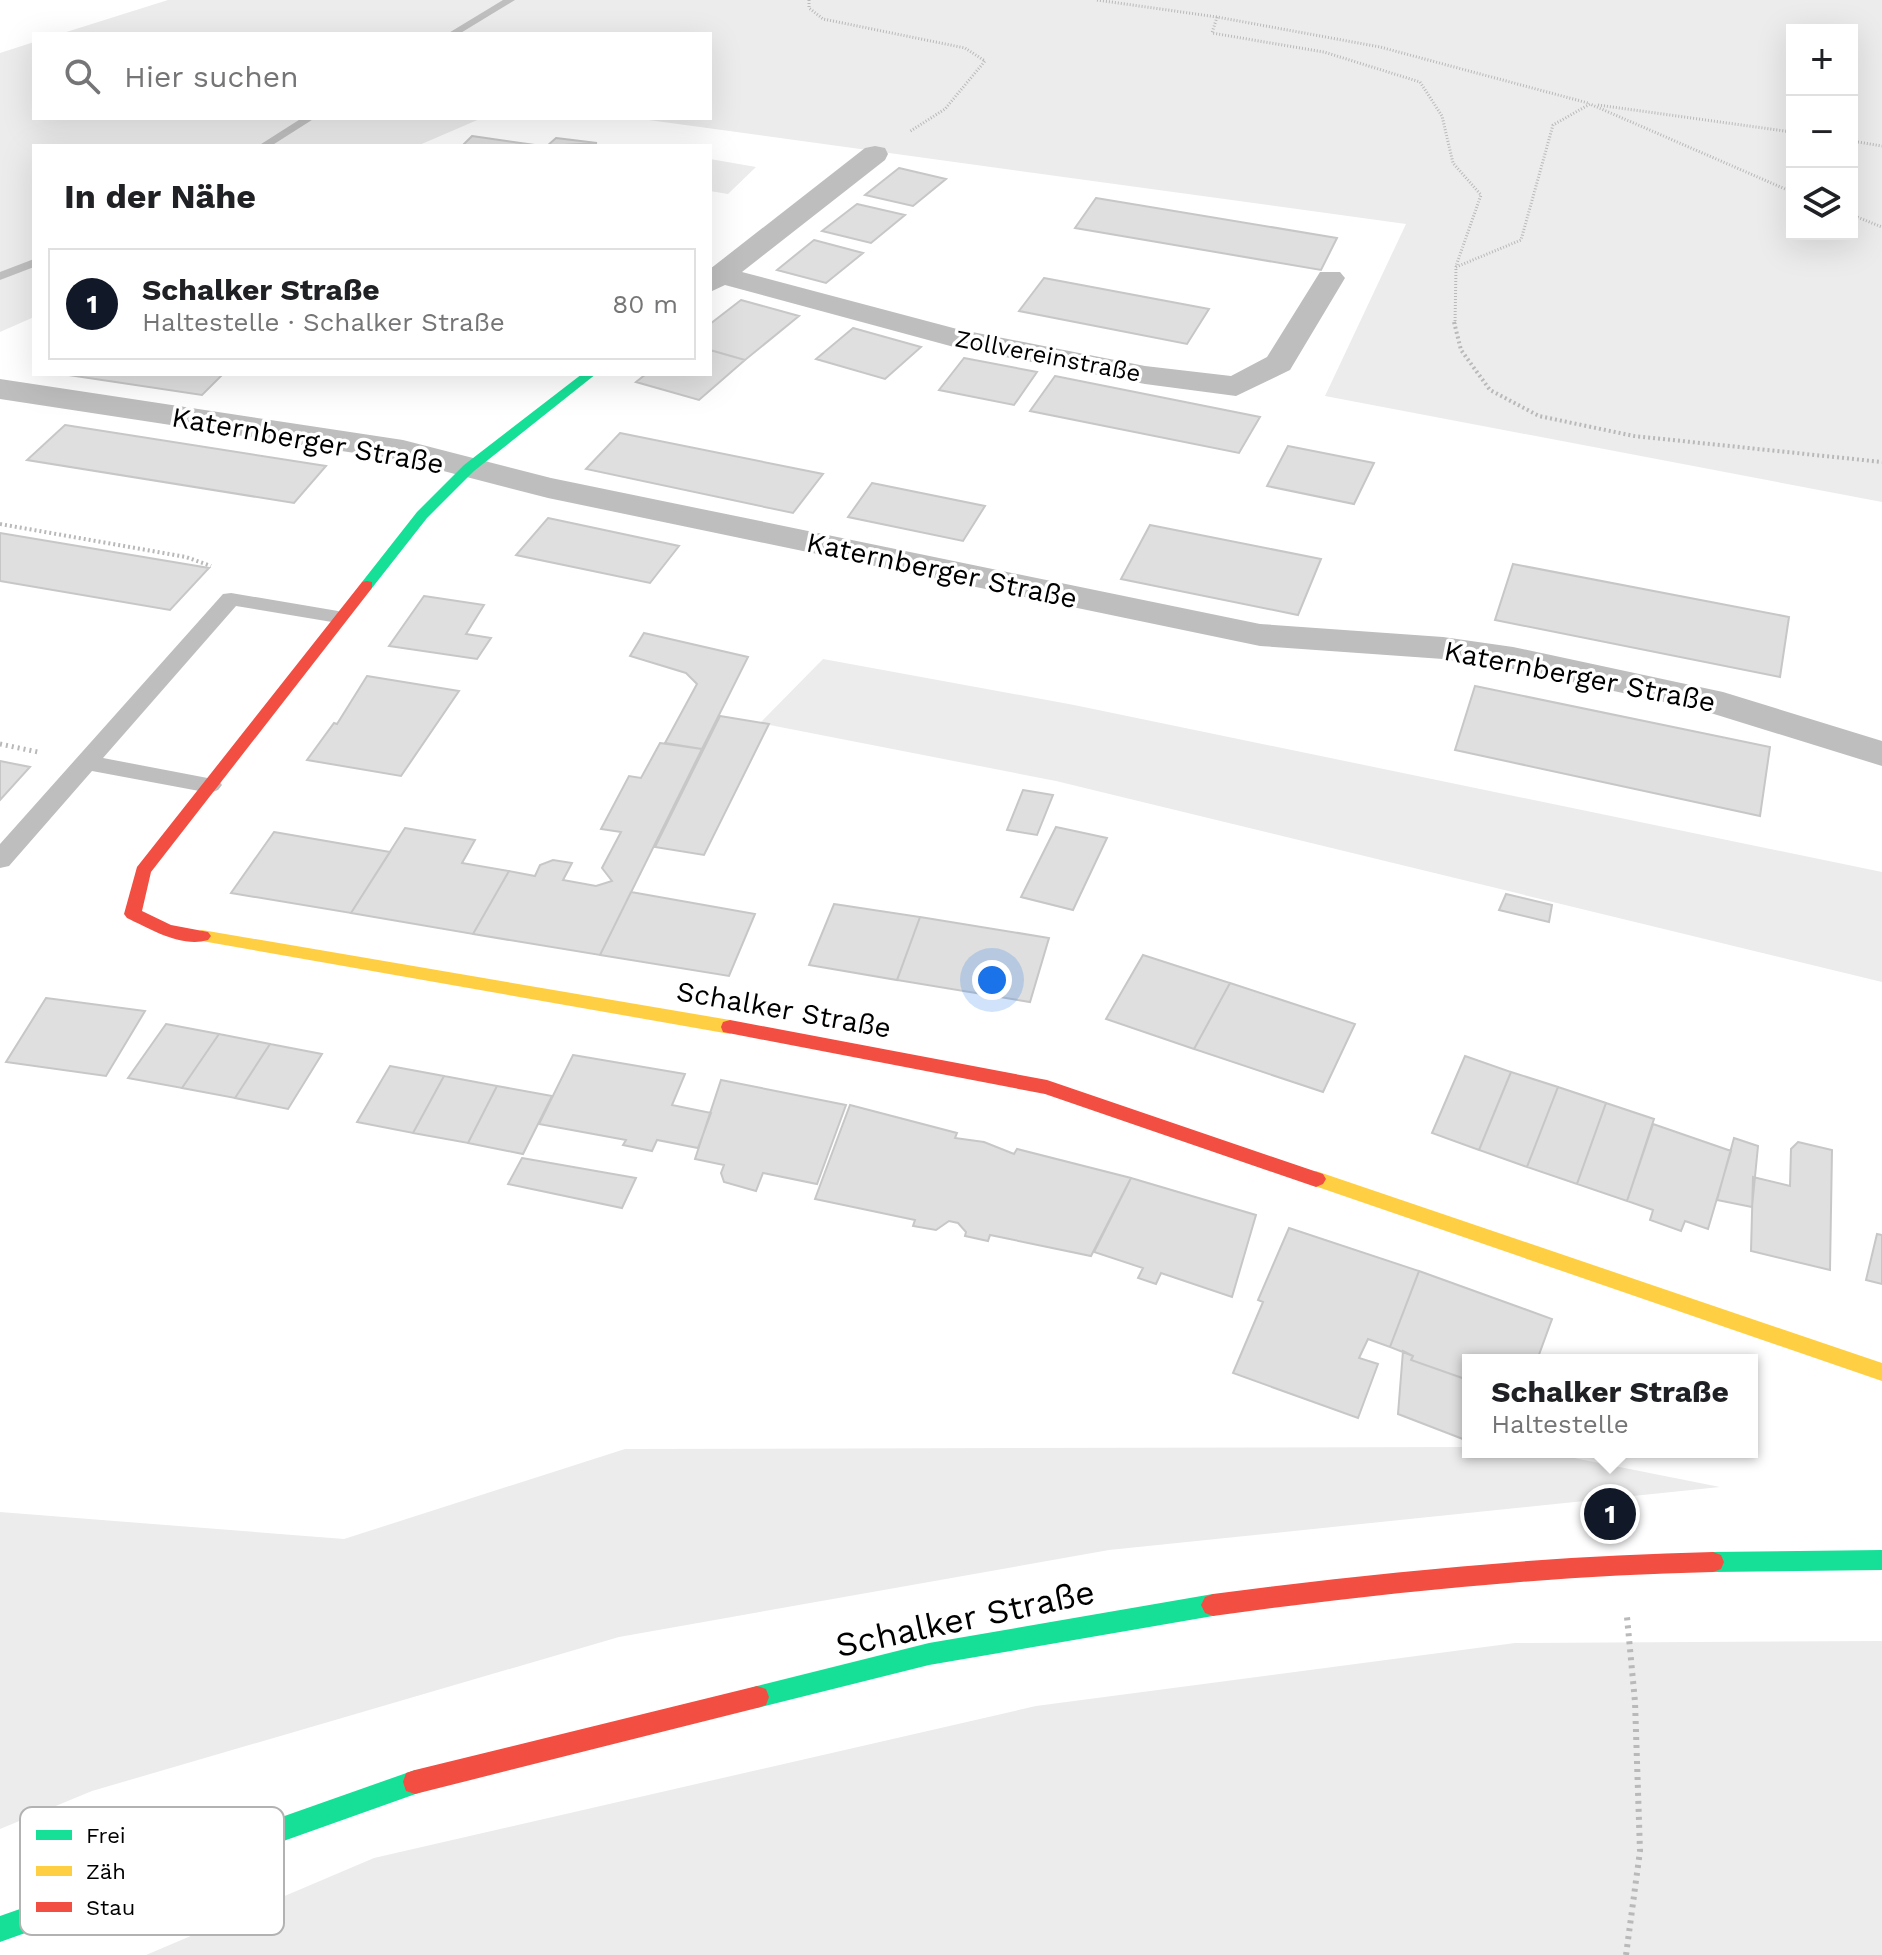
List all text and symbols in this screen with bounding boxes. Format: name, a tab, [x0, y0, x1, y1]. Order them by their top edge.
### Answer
map controls	[1786, 24, 1858, 240]
button: +	[1786, 24, 1858, 96]
search box	[32, 32, 712, 120]
icon: search	[60, 54, 104, 98]
text: Hier suchen	[124, 59, 299, 94]
button: −	[1786, 96, 1858, 168]
button: layers	[1786, 168, 1858, 240]
text: In der Nähe	[64, 176, 256, 216]
text: Schalker Straße	[142, 272, 380, 307]
text: 1	[86, 289, 98, 319]
text: 80 m	[612, 289, 678, 319]
text: Haltestelle · Schalker Straße	[142, 307, 505, 337]
street label: Zollvereinstraße	[953, 324, 1143, 388]
street label: Katernberger Straße	[169, 400, 447, 481]
street label: Katernberger Straße	[804, 526, 1080, 615]
street label: Katernberger Straße	[1441, 634, 1718, 719]
your location	[972, 960, 1012, 1000]
street label: Schalker Straße	[674, 974, 894, 1045]
popup	[1462, 1354, 1758, 1458]
text: Schalker Straße	[1491, 1374, 1729, 1409]
text: Haltestelle	[1491, 1409, 1629, 1439]
pin: 1	[1584, 1484, 1636, 1544]
street label: Schalker Straße	[832, 1571, 1098, 1665]
legend	[20, 1807, 284, 1935]
text: Frei	[86, 1823, 126, 1848]
text: Zäh	[86, 1859, 126, 1884]
text: Stau	[86, 1895, 135, 1920]

